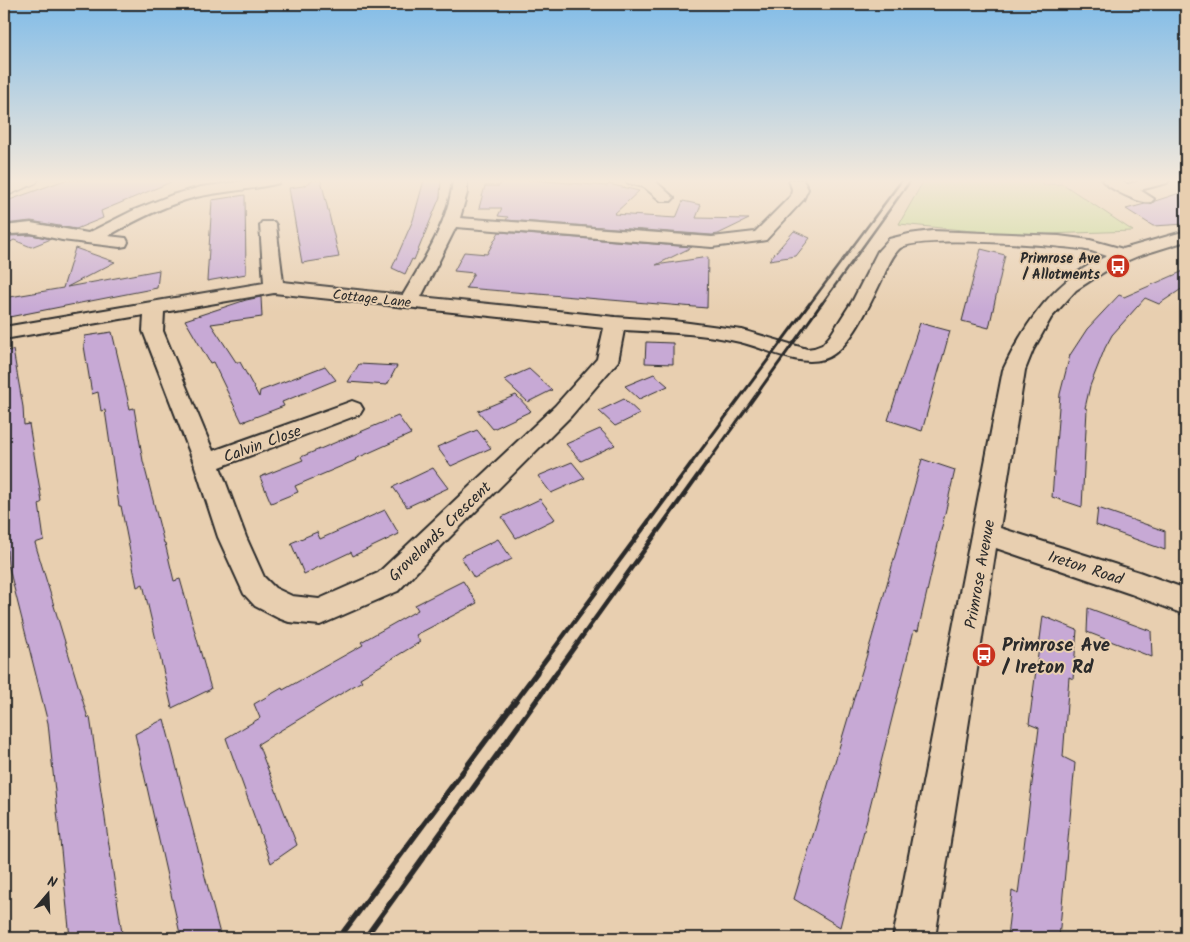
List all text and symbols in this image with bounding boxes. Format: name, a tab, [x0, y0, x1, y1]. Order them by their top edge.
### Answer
place label: Primrose Ave / Allotments	[1020, 248, 1100, 286]
bus stop icon: Primrose Ave / Allotments	[1105, 253, 1131, 279]
street label: Cottage Lane	[332, 284, 413, 314]
street label: Calvin Close	[220, 419, 305, 470]
street label: Grovelands Crescent	[383, 476, 498, 588]
street label: Primrose Avenue	[959, 518, 1002, 631]
street label: Ireton Road	[1045, 544, 1127, 593]
place label: Primrose Ave / Ireton Rd	[1001, 631, 1110, 683]
bus stop icon: Primrose Ave / Ireton Rd	[971, 642, 997, 668]
north arrow	[22, 870, 72, 920]
text: N	[44, 871, 60, 895]

